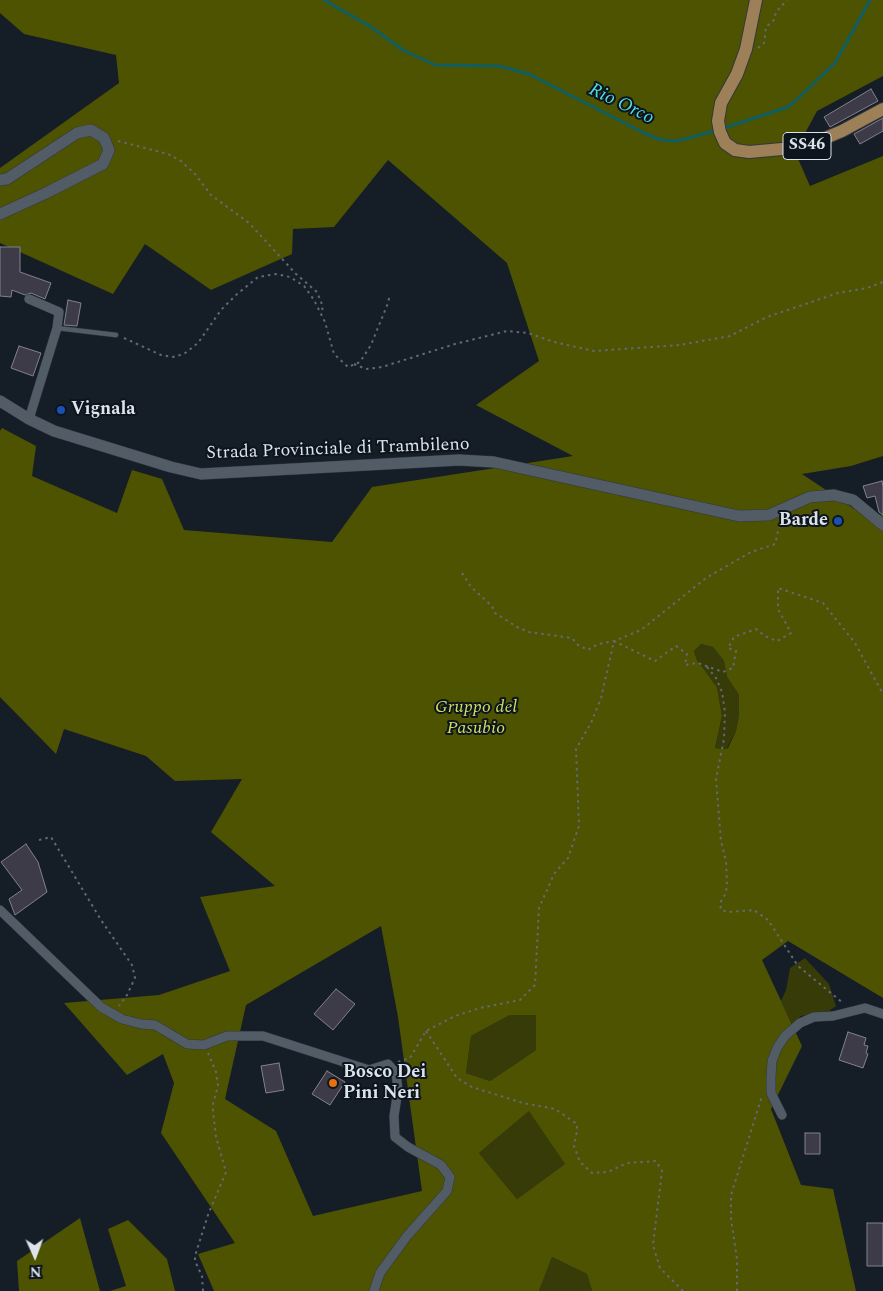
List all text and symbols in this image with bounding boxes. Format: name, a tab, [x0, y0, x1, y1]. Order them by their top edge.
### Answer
water label: Rio Orco	[585, 79, 657, 131]
road number: SS46	[783, 132, 831, 160]
place label: Vignala	[71, 399, 136, 421]
marker: Vignala	[55, 404, 67, 416]
street label: Strada Provinciale di Trambileno	[206, 435, 470, 465]
place label: Barde	[779, 510, 828, 532]
marker: Barde	[832, 515, 844, 527]
park label: Gruppo del Pasubio	[435, 697, 517, 740]
place label: Bosco Dei Pini Neri	[343, 1062, 426, 1104]
marker: Bosco Dei Pini Neri	[327, 1077, 339, 1089]
north arrow	[10, 1231, 60, 1281]
text: N	[29, 1261, 42, 1282]

